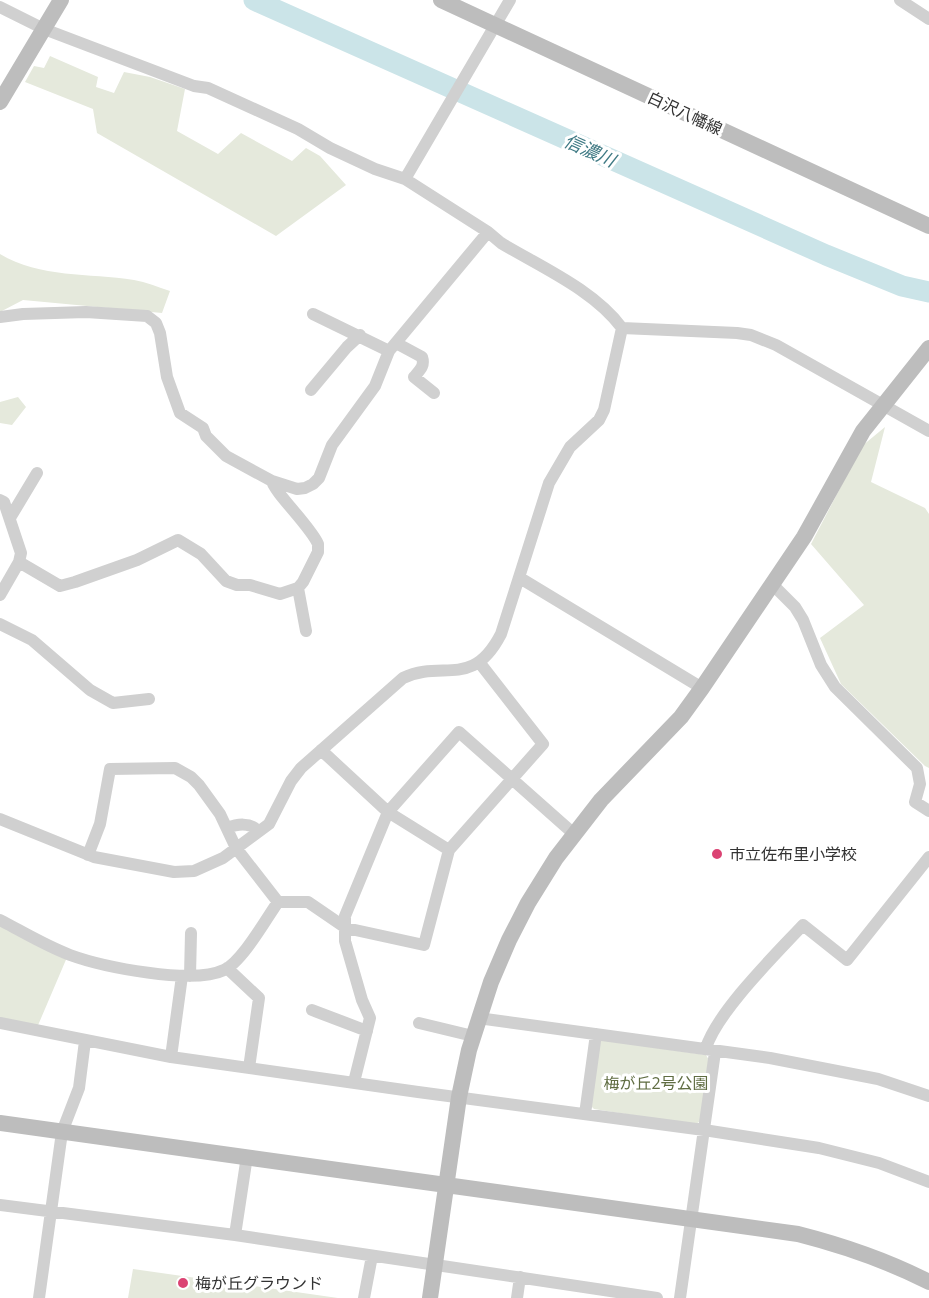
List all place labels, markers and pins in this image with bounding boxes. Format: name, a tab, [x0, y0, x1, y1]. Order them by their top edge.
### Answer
place label: 市立佐布里小学校	[729, 843, 857, 865]
marker: 市立佐布里小学校	[710, 847, 724, 861]
place label: 梅が丘グラウンド	[195, 1272, 323, 1294]
marker: 梅が丘グラウンド	[176, 1276, 190, 1290]

